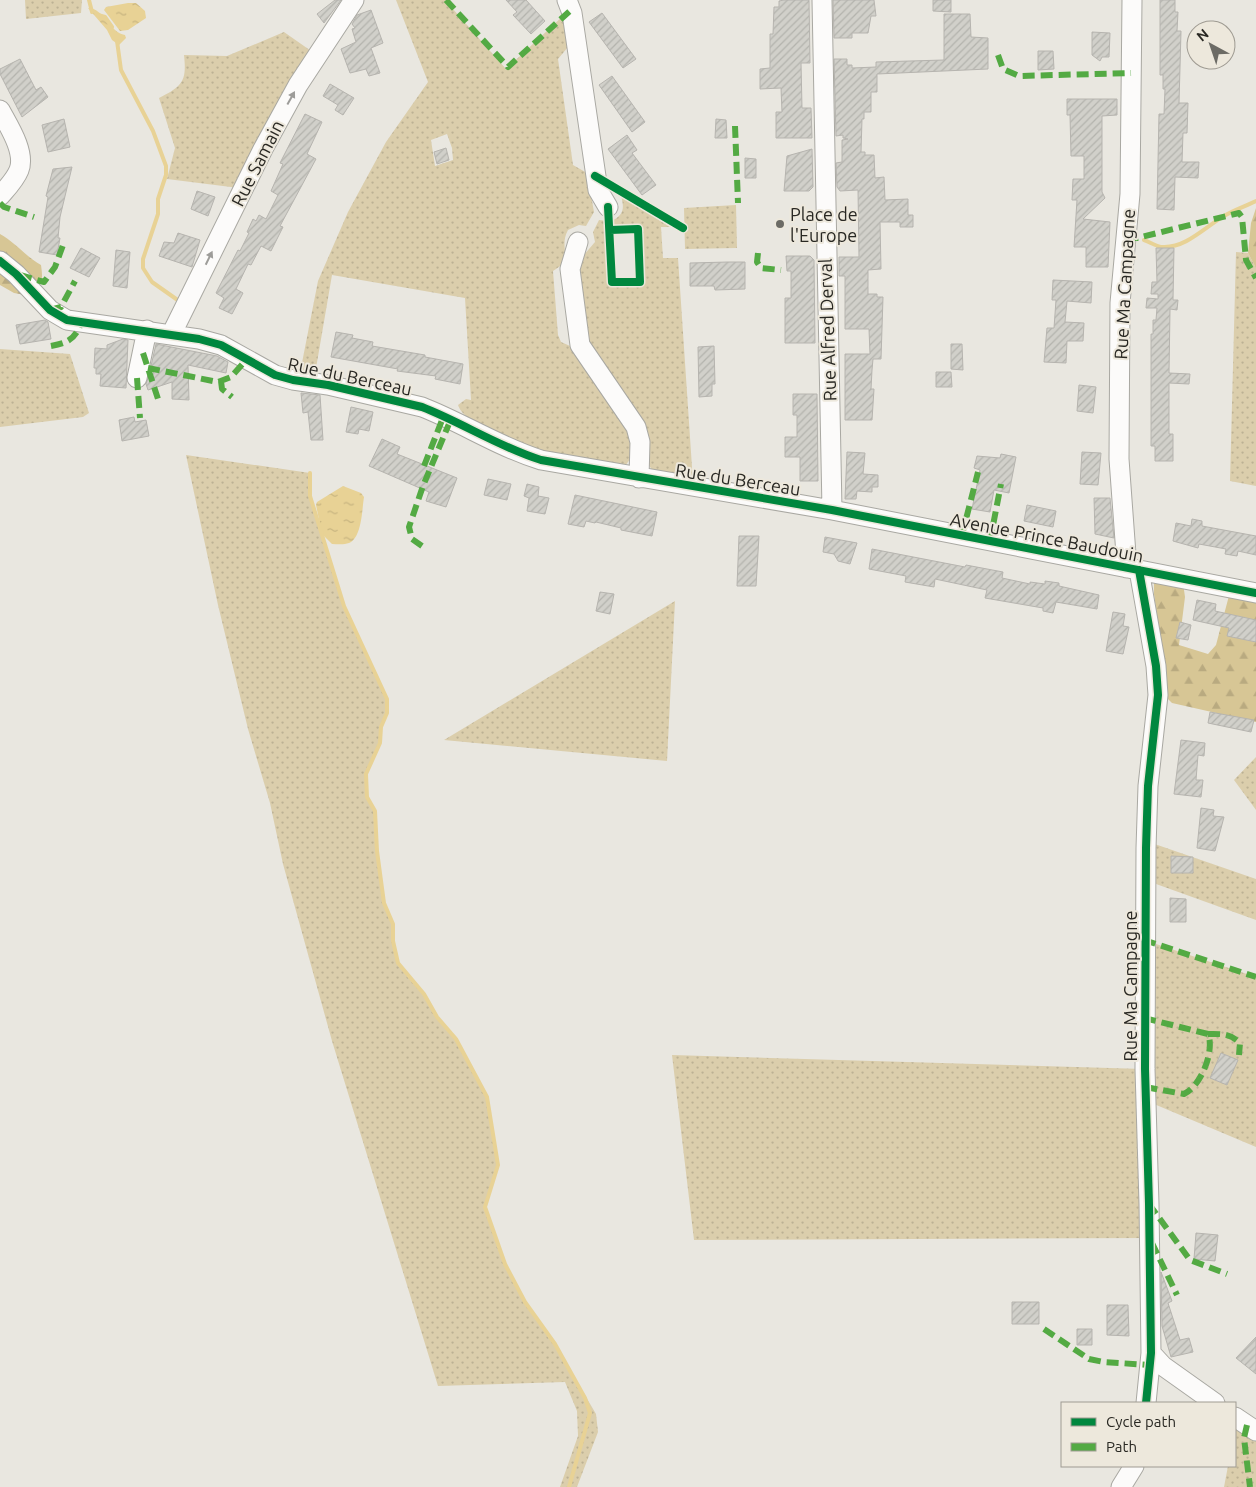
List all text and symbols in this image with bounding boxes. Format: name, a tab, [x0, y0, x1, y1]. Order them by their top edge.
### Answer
north arrow	[1186, 20, 1236, 70]
text: N	[1193, 26, 1212, 45]
one-way arrow	[287, 90, 295, 105]
street label: Rue Samain	[227, 117, 287, 209]
place label: Place de l'Europe	[790, 204, 858, 245]
street label: Rue Ma Campagne	[1110, 208, 1138, 360]
marker: Place de l'Europe	[774, 218, 786, 230]
one-way arrow	[204, 250, 213, 265]
street label: Rue Alfred Derval	[815, 258, 839, 402]
street label: Rue du Berceau	[286, 353, 414, 399]
street label: Rue du Berceau	[674, 459, 802, 499]
street label: Avenue Prince Baudouin	[949, 508, 1145, 566]
street label: Rue Ma Campagne	[1120, 911, 1140, 1061]
legend	[1061, 1402, 1236, 1467]
text: Cycle path	[1106, 1413, 1176, 1430]
text: Path	[1106, 1438, 1137, 1455]

